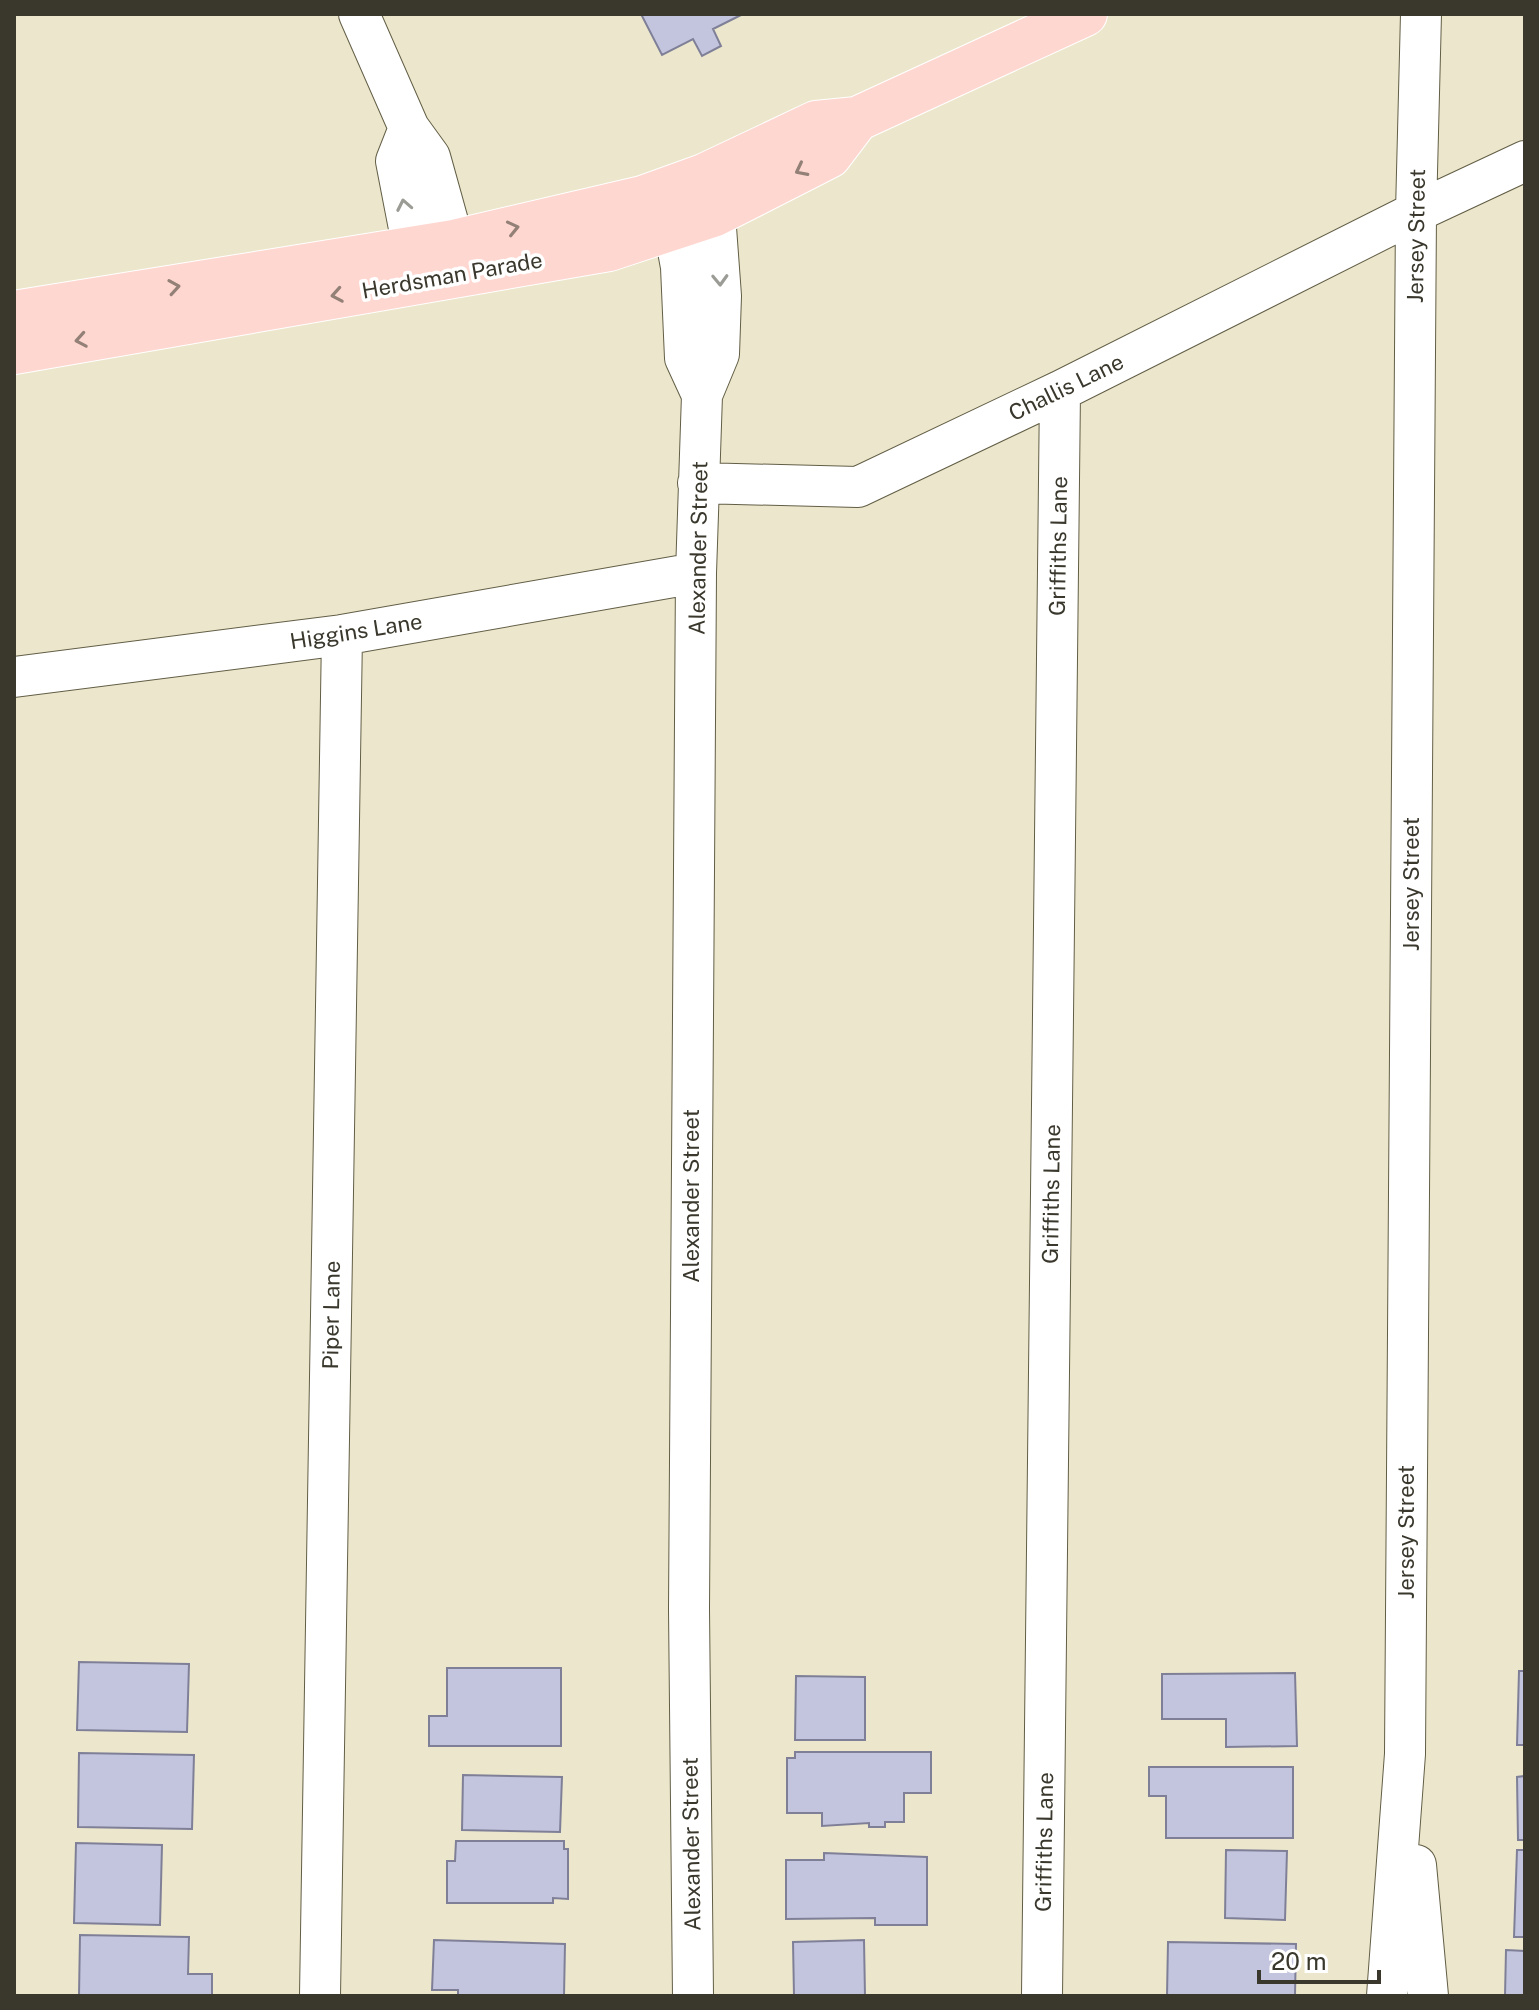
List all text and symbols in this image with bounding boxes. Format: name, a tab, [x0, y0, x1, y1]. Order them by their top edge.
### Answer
one-way arrow	[794, 161, 809, 176]
street label: Jersey Street	[1402, 169, 1430, 303]
one-way arrow	[397, 198, 414, 211]
one-way arrow	[505, 221, 519, 238]
street label: Herdsman Parade	[360, 246, 544, 304]
one-way arrow	[712, 274, 729, 287]
one-way arrow	[167, 279, 181, 296]
one-way arrow	[330, 286, 343, 303]
one-way arrow	[74, 331, 87, 348]
street label: Challis Lane	[1004, 348, 1128, 426]
street label: Alexander Street	[683, 461, 713, 635]
street label: Griffiths Lane	[1044, 476, 1072, 616]
street label: Higgins Lane	[288, 608, 424, 654]
street label: Jersey Street	[1398, 817, 1424, 951]
street label: Alexander Street	[678, 1109, 704, 1283]
street label: Griffiths Lane	[1037, 1124, 1065, 1264]
street label: Piper Lane	[317, 1260, 345, 1370]
street label: Jersey Street	[1393, 1465, 1419, 1599]
street label: Alexander Street	[676, 1757, 706, 1931]
street label: Griffiths Lane	[1030, 1772, 1058, 1912]
scale bar	[1259, 1934, 1379, 1984]
text: 20 m	[1271, 1947, 1327, 1975]

